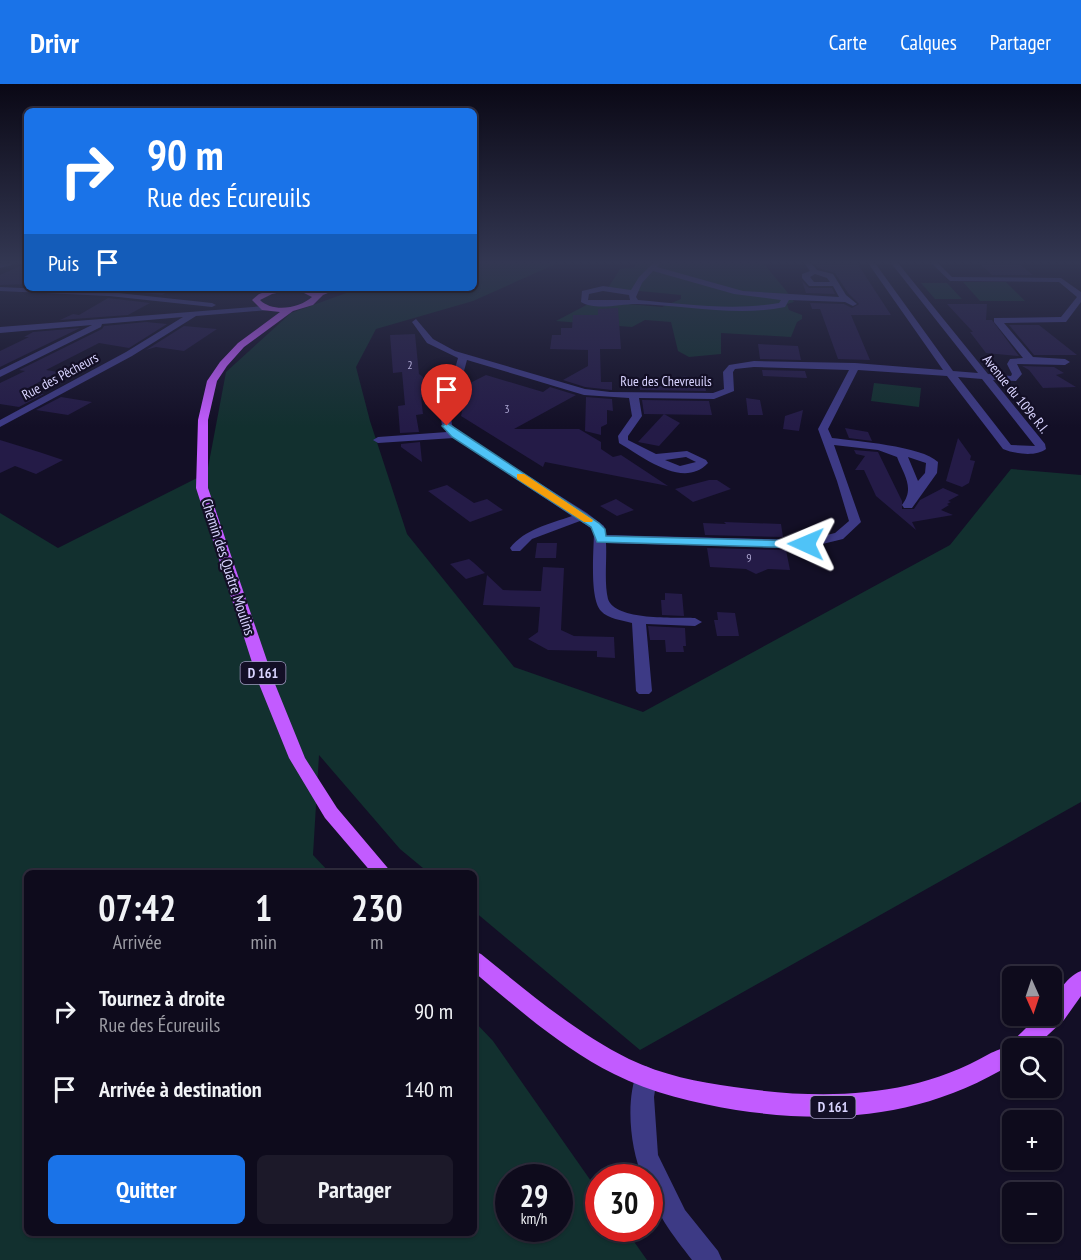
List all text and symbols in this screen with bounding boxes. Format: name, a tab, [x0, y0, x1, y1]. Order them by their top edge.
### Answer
text: Drivr	[30, 24, 79, 61]
text: Carte	[829, 29, 867, 56]
text: Calques	[900, 29, 957, 56]
text: Partager	[990, 29, 1051, 56]
text: 90 m	[147, 127, 224, 182]
icon: right	[48, 132, 126, 210]
text: Rue des Écureuils	[147, 180, 311, 214]
icon: arrive	[91, 246, 124, 279]
text: Puis	[48, 249, 79, 277]
street label: Rue des Pêcheurs	[19, 348, 102, 404]
street label: Avenue du 109e R.I.	[979, 351, 1053, 437]
house number: 2	[407, 357, 413, 372]
pin	[421, 364, 472, 426]
street label: Rue des Chevreuils	[620, 372, 712, 390]
icon: arrive	[430, 373, 463, 406]
house number: 3	[504, 401, 510, 416]
street label: Chemin des Quatre Moulins	[197, 496, 260, 638]
position arrow	[774, 512, 838, 576]
house number: 9	[746, 550, 752, 565]
road number: D 161	[240, 662, 286, 684]
text: 07:42	[98, 884, 176, 931]
text: 1	[255, 884, 272, 931]
text: 230	[351, 884, 403, 931]
text: Arrivée	[113, 929, 162, 955]
text: min	[251, 929, 277, 955]
text: m	[370, 929, 383, 955]
north arrow	[1002, 966, 1062, 1026]
map controls	[1002, 966, 1062, 1242]
text: Tournez à droite	[99, 984, 225, 1012]
icon: right	[48, 995, 81, 1028]
text: 90 m	[414, 997, 453, 1025]
text: Rue des Écureuils	[99, 1012, 220, 1038]
button: search	[1002, 1038, 1062, 1098]
icon: arrive	[48, 1073, 81, 1106]
text: Arrivée à destination	[99, 1075, 262, 1103]
text: 140 m	[404, 1075, 453, 1103]
road number: D 161	[810, 1096, 856, 1118]
button: +	[1002, 1110, 1062, 1170]
button: Quitter	[48, 1155, 245, 1224]
button: Partager	[257, 1155, 453, 1224]
speed limit sign: 30	[585, 1164, 663, 1242]
text: 29	[520, 1176, 548, 1215]
button: −	[1002, 1182, 1062, 1242]
text: km/h	[521, 1209, 547, 1228]

